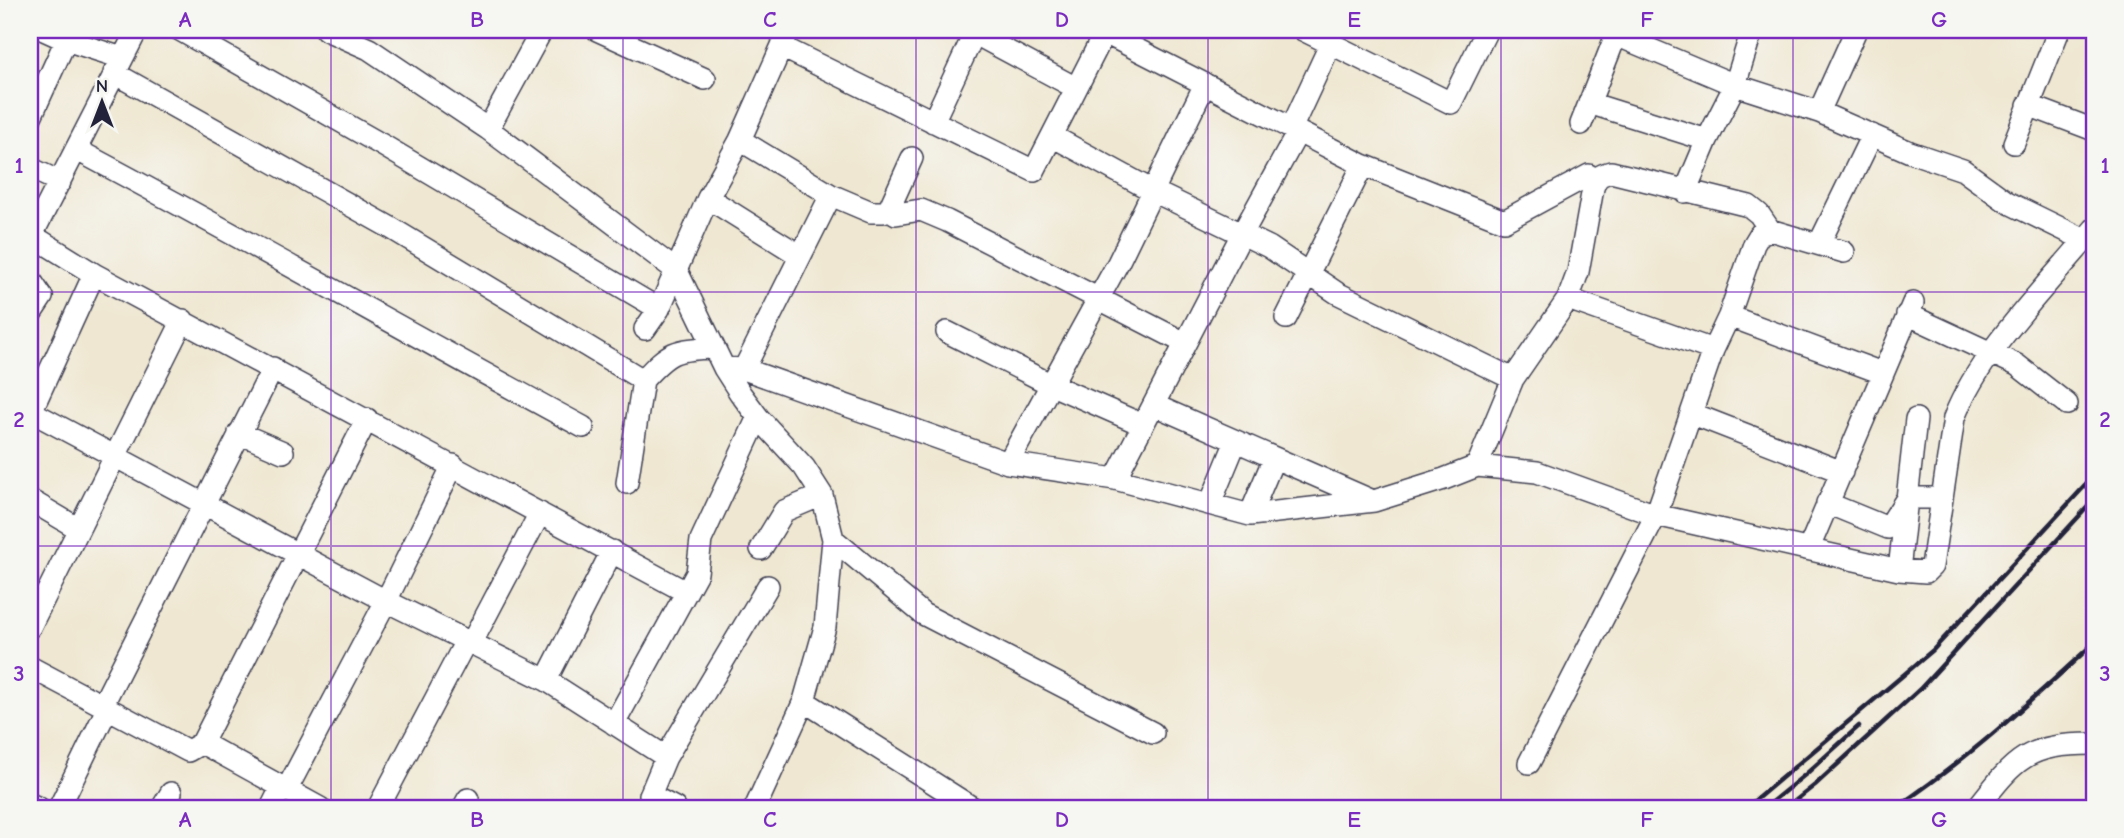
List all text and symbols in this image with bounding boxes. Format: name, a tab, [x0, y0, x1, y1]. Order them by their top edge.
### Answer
text: A	[179, 6, 192, 33]
text: B	[470, 6, 484, 33]
text: C	[763, 6, 777, 33]
text: D	[1055, 6, 1069, 33]
text: E	[1347, 6, 1361, 33]
text: F	[1640, 6, 1654, 33]
text: G	[1931, 6, 1947, 33]
north arrow	[66, 66, 136, 136]
text: N	[96, 75, 108, 97]
text: 1	[14, 152, 24, 179]
text: 1	[2100, 152, 2110, 179]
text: 2	[13, 406, 25, 433]
text: 2	[2099, 406, 2111, 433]
text: 3	[13, 660, 25, 687]
text: 3	[2099, 660, 2111, 687]
text: A	[179, 806, 192, 833]
text: B	[470, 806, 484, 833]
text: C	[763, 806, 777, 833]
text: D	[1055, 806, 1069, 833]
text: E	[1347, 806, 1361, 833]
text: F	[1640, 806, 1654, 833]
text: G	[1931, 806, 1947, 833]

